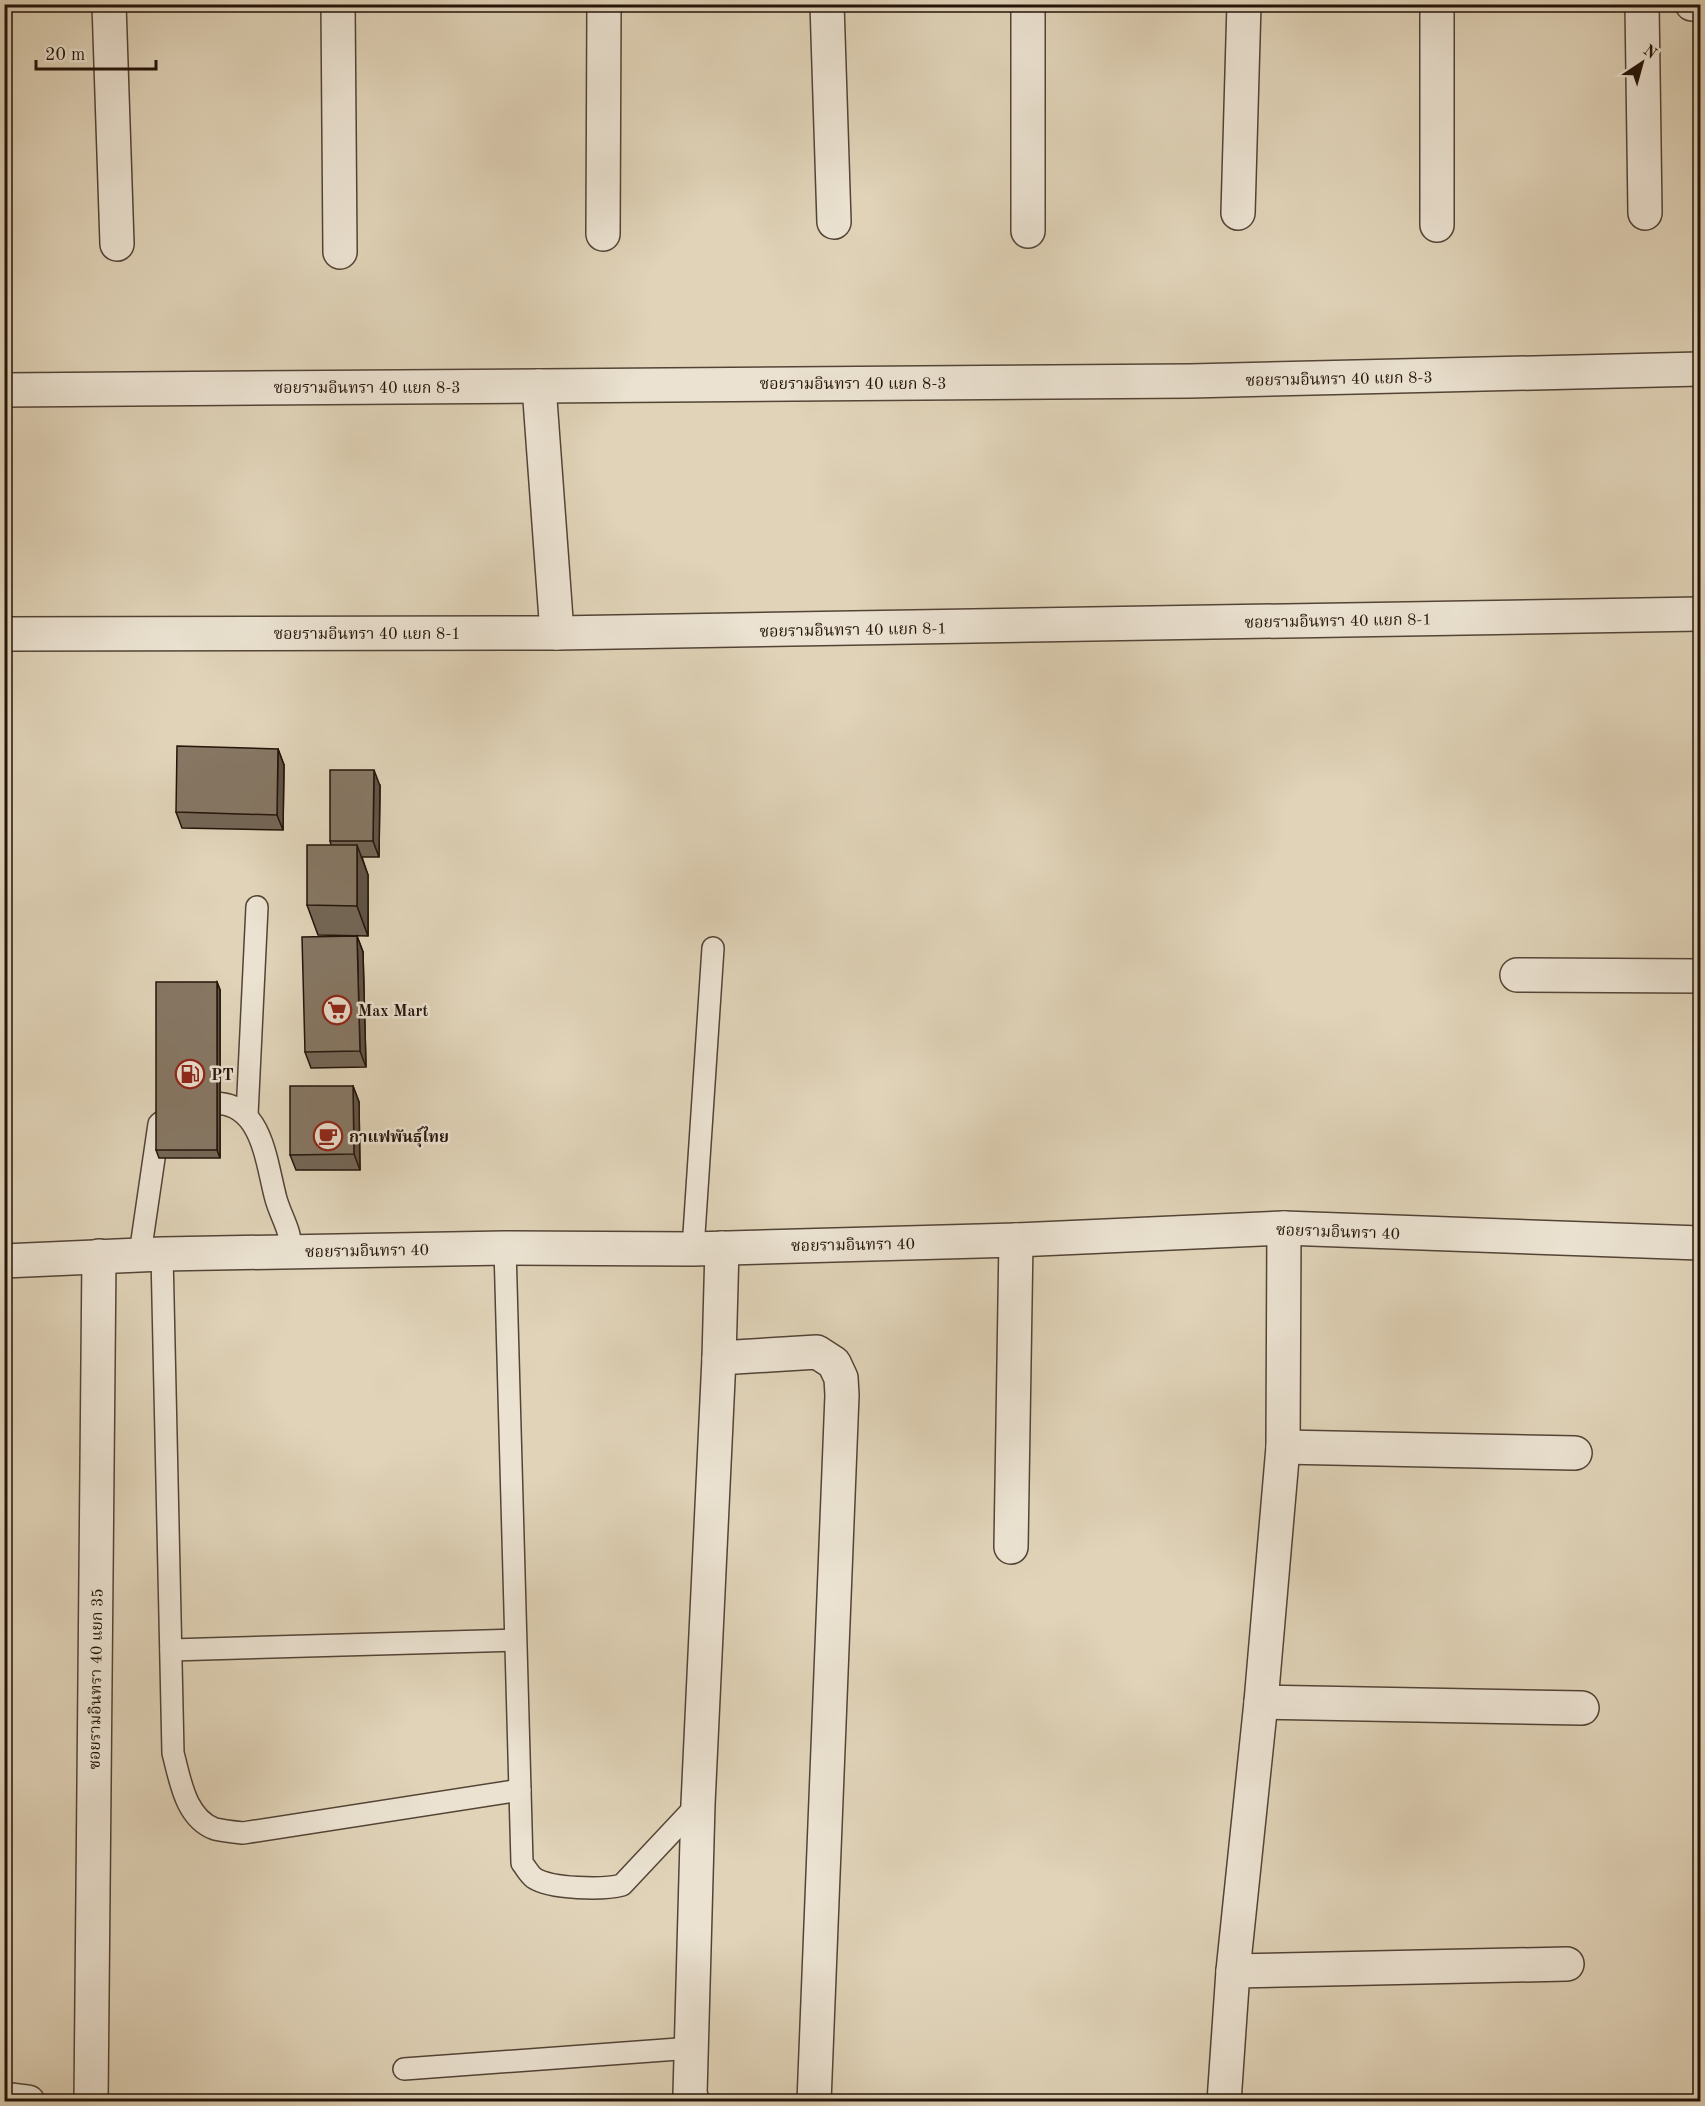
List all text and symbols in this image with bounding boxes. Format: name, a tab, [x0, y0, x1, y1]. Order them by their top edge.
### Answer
scale bar	[36, 33, 156, 71]
north arrow	[1612, 33, 1672, 93]
text: N	[1640, 42, 1660, 63]
text: 20 m	[45, 46, 85, 64]
street label: ซอยรามอินทรา 40 แยก 8-3	[1245, 369, 1433, 390]
street label: ซอยรามอินทรา 40 แยก 8-3	[759, 376, 947, 393]
street label: ซอยรามอินทรา 40 แยก 8-3	[273, 380, 461, 397]
street label: ซอยรามอินทรา 40 แยก 8-1	[1244, 611, 1432, 632]
street label: ซอยรามอินทรา 40 แยก 8-1	[759, 620, 947, 641]
street label: ซอยรามอินทรา 40 แยก 8-1	[273, 626, 461, 643]
supermarket icon: Max Mart	[321, 994, 353, 1026]
place label: Max Mart	[358, 1004, 428, 1020]
fuel station icon: PT	[174, 1058, 206, 1090]
place label: PT	[211, 1068, 234, 1084]
cafe icon: กาแฟพันธุ์ไทย	[312, 1120, 344, 1152]
place label: กาแฟพันธุ์ไทย	[349, 1126, 449, 1148]
street label: ซอยรามอินทรา 40	[1276, 1222, 1400, 1243]
street label: ซอยรามอินทรา 40	[791, 1236, 915, 1255]
street label: ซอยรามอินทรา 40	[305, 1242, 429, 1261]
street label: ซอยรามอินทรา 40 แยก 35	[86, 1588, 107, 1770]

